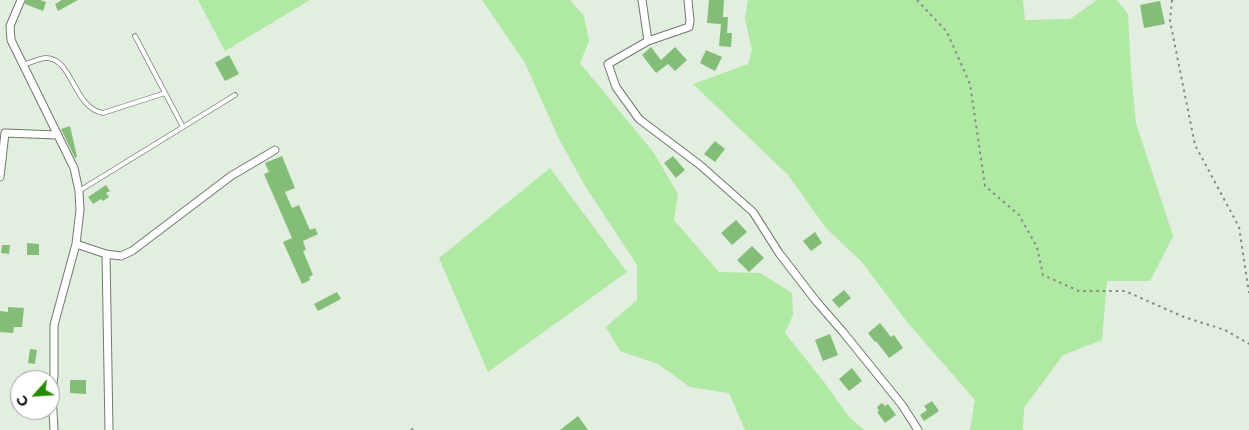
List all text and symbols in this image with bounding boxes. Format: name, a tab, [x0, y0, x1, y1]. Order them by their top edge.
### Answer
north arrow	[10, 370, 60, 420]
text: С	[12, 393, 33, 410]

